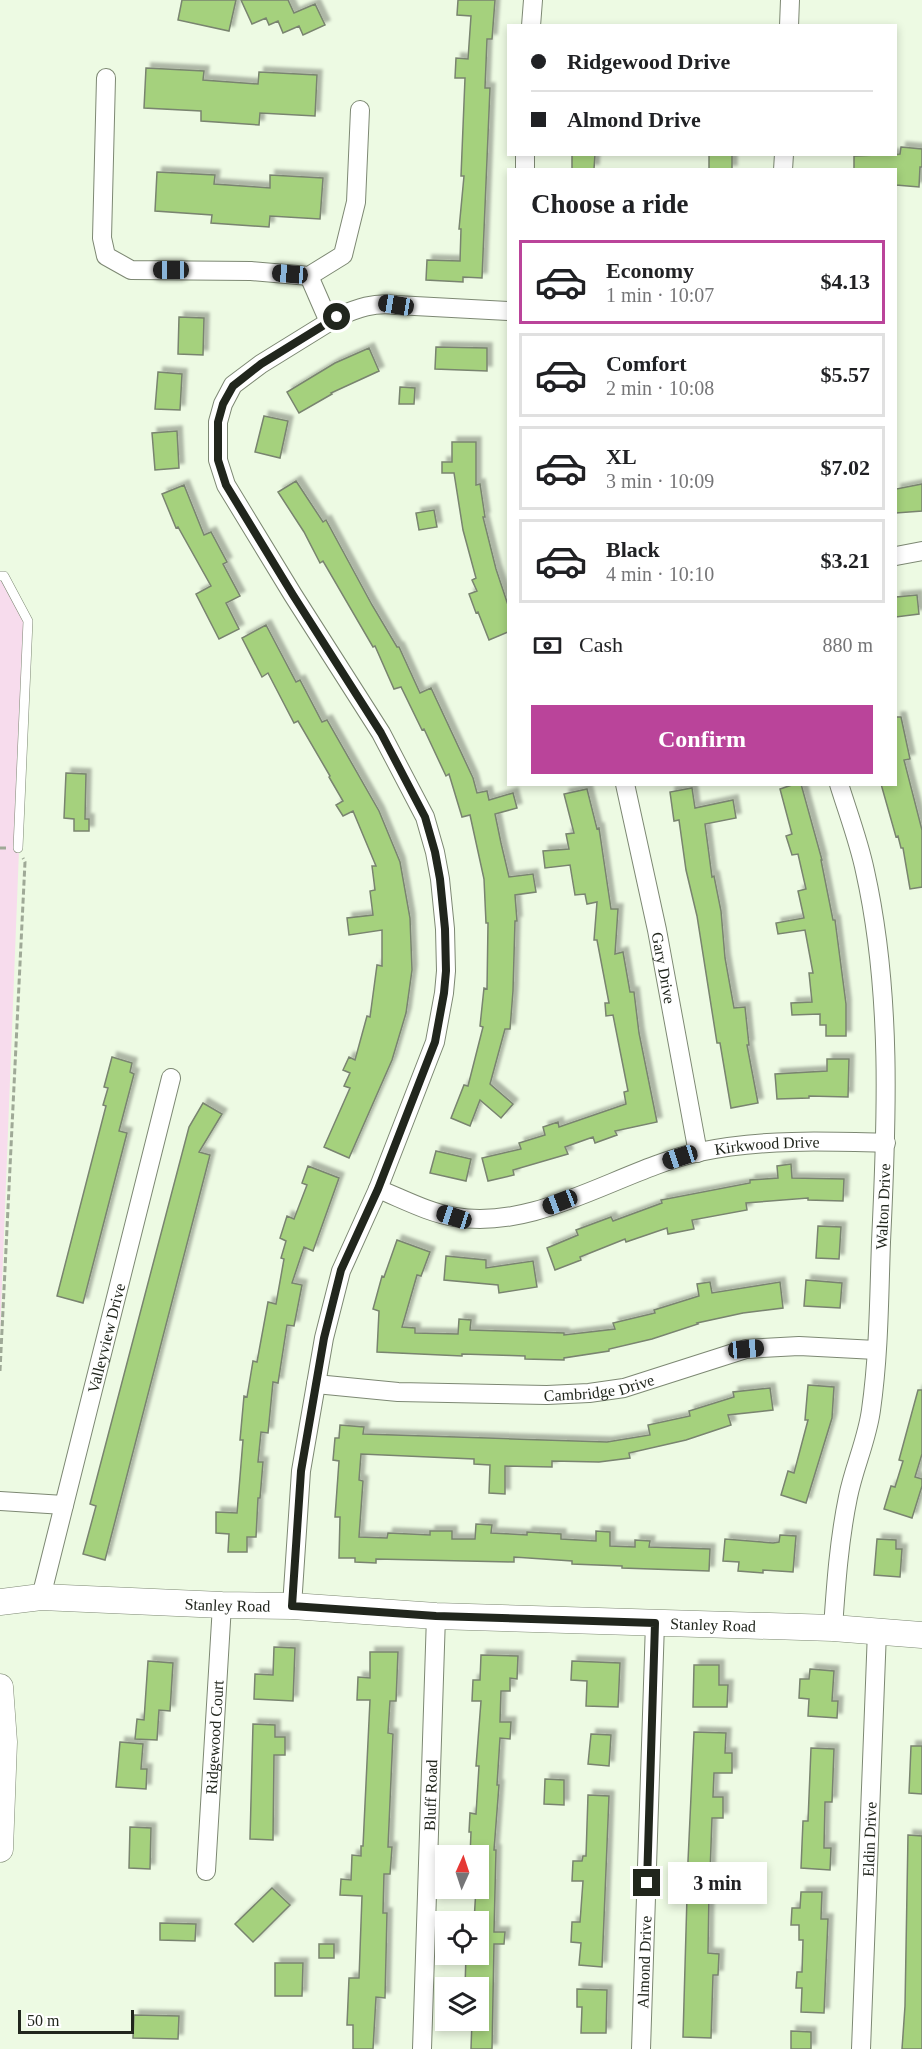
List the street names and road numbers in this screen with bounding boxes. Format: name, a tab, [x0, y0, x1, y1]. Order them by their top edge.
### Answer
street label: Gary Drive	[649, 931, 678, 1005]
street label: Kirkwood Drive	[713, 1134, 820, 1158]
street label: Walton Drive	[873, 1163, 893, 1250]
street label: Valleyview Drive	[84, 1282, 128, 1395]
street label: Cambridge Drive	[543, 1371, 656, 1404]
street label: Stanley Road	[184, 1595, 271, 1615]
street label: Stanley Road	[670, 1615, 756, 1635]
street label: Ridgewood Court	[203, 1679, 226, 1795]
street label: Bluff Road	[421, 1759, 440, 1831]
street label: Eldin Drive	[860, 1801, 879, 1877]
street label: Almond Drive	[634, 1915, 654, 2009]

